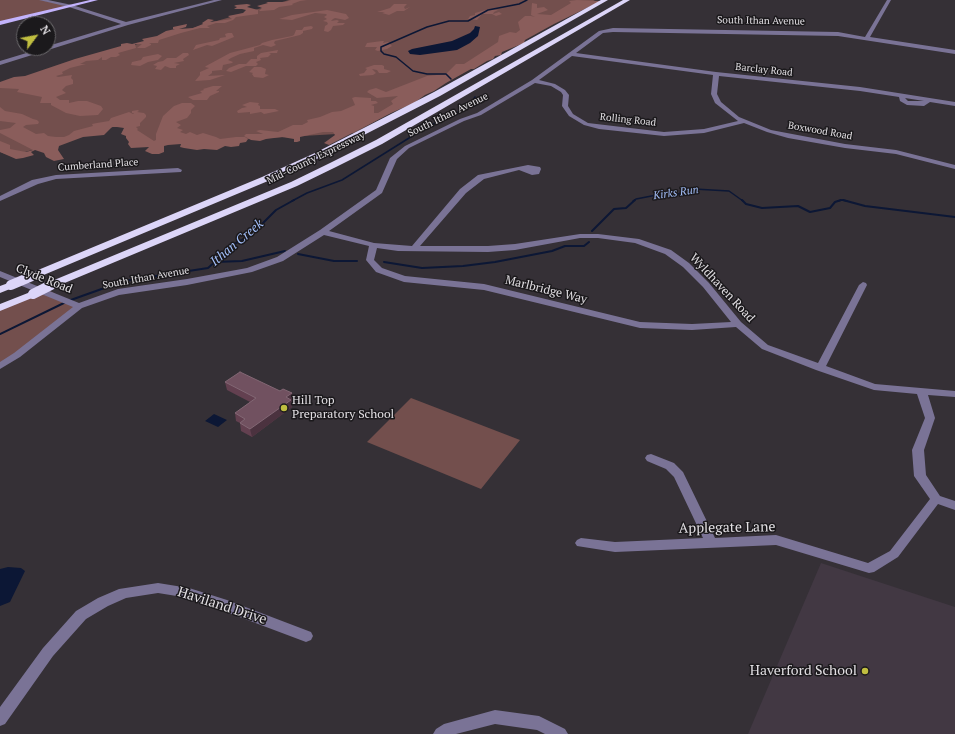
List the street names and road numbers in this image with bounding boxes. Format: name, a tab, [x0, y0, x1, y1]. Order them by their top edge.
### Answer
street label: South Ithan Avenue	[717, 14, 805, 28]
street label: Barclay Road	[735, 61, 793, 79]
street label: South Ithan Avenue	[406, 90, 490, 140]
street label: Rolling Road	[599, 111, 657, 129]
street label: Boxwood Road	[787, 119, 853, 143]
street label: Mid-County Expressway	[265, 129, 367, 187]
street label: Cumberland Place	[57, 156, 139, 174]
street label: Wyldhaven Road	[686, 251, 758, 325]
street label: Clyde Road	[14, 261, 74, 297]
street label: South Ithan Avenue	[102, 264, 190, 292]
street label: Marlbridge Way	[504, 273, 588, 307]
street label: Applegate Lane	[678, 519, 776, 537]
street label: Haviland Drive	[175, 584, 269, 628]

